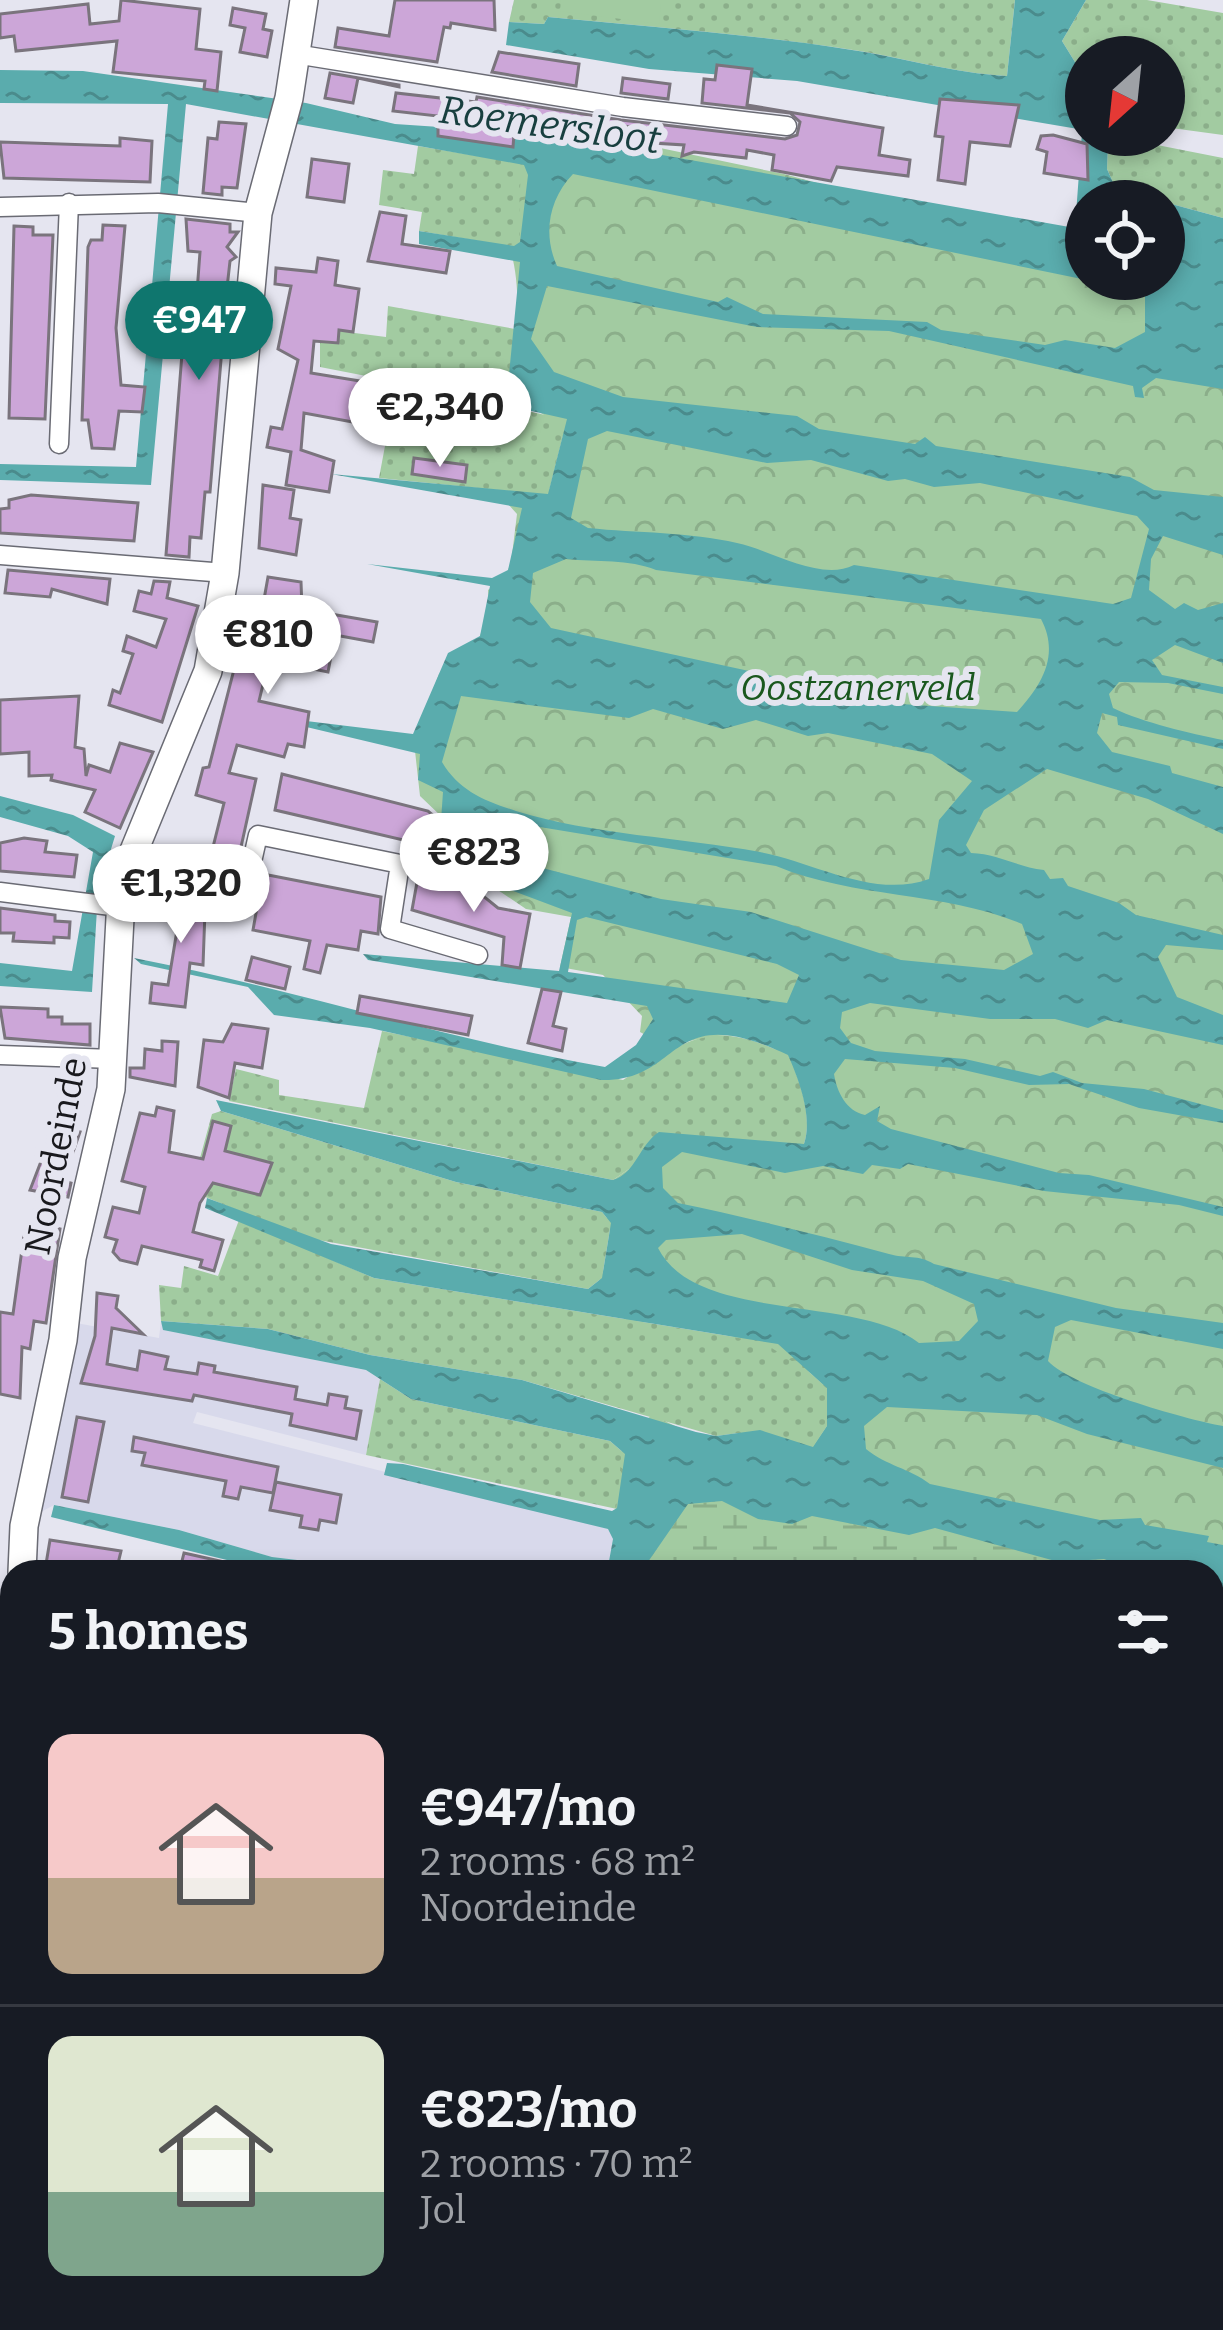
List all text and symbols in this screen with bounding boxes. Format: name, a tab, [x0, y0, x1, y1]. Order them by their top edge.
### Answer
north arrow	[1065, 36, 1185, 156]
map controls	[1065, 36, 1185, 300]
water label: Roemersloot	[436, 87, 665, 163]
button: locate	[1065, 180, 1185, 300]
pin: €947	[128, 281, 270, 383]
text: €947	[152, 297, 246, 343]
pin: €2,340	[342, 368, 538, 470]
text: €2,340	[375, 384, 505, 430]
pin: €810	[197, 595, 339, 697]
text: €810	[222, 611, 314, 657]
park label: Oostzanerveld	[740, 666, 976, 710]
pin: €823	[403, 813, 545, 915]
text: €823	[427, 829, 521, 875]
pin: €1,320	[83, 844, 279, 946]
text: €1,320	[120, 860, 242, 906]
street label: Noordeinde	[15, 1054, 97, 1258]
icon: filters	[1110, 1599, 1176, 1665]
text: 5 homes	[48, 1601, 249, 1663]
text: €947/mo	[420, 1777, 636, 1839]
icon: home	[144, 1782, 288, 1926]
text: 2 rooms · 68 m²	[420, 1839, 695, 1885]
text: Noordeinde	[420, 1885, 637, 1931]
text: €823/mo	[420, 2079, 637, 2141]
icon: home	[144, 2084, 288, 2228]
text: 2 rooms · 70 m²	[420, 2141, 693, 2187]
text: Jol	[420, 2187, 466, 2233]

